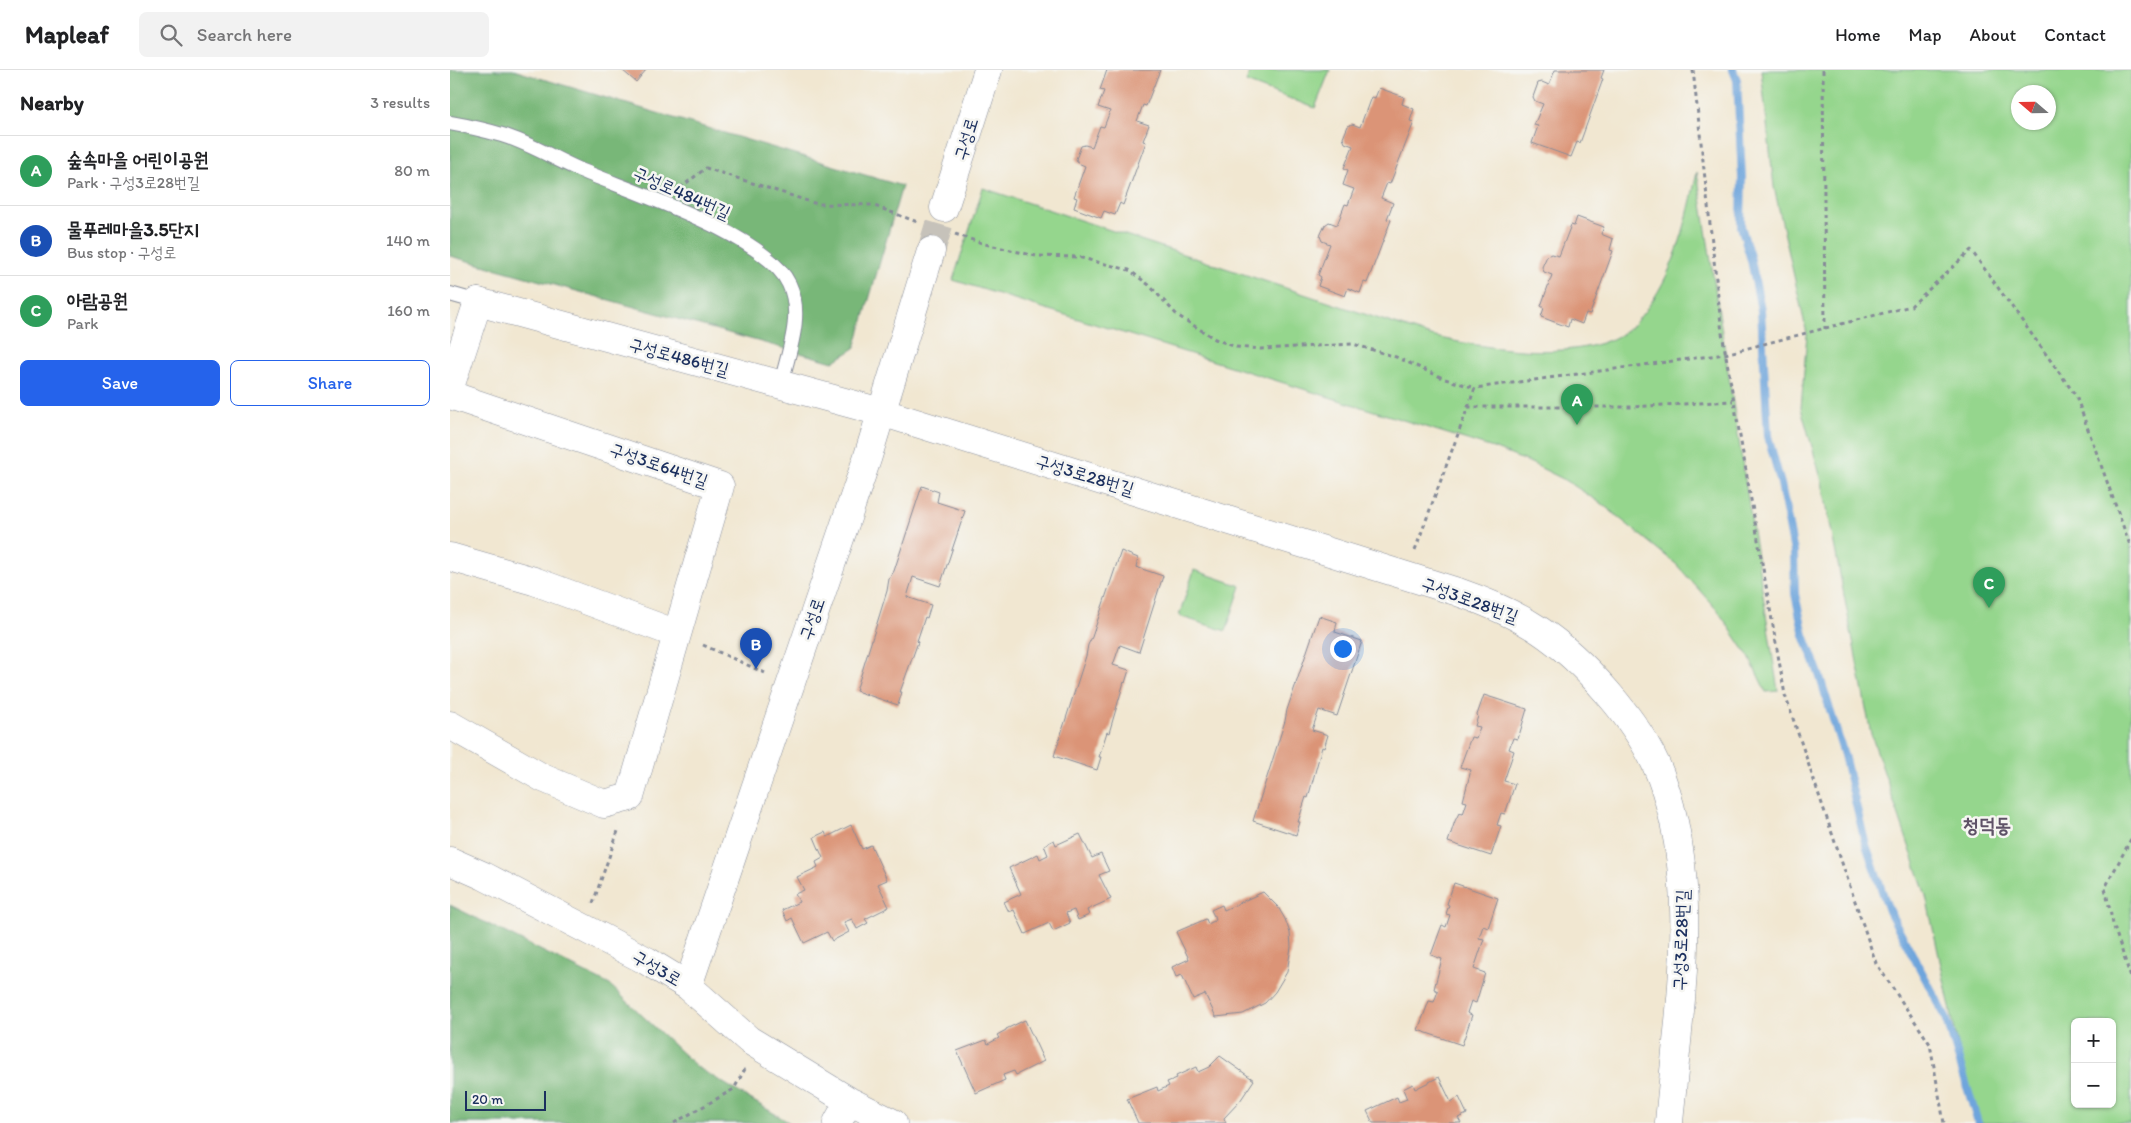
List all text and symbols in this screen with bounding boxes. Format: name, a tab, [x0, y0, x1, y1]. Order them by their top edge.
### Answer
search box	[139, 12, 489, 57]
text: Mapleaf	[25, 20, 109, 49]
icon: search	[157, 21, 185, 49]
text: Search here	[197, 23, 292, 46]
text: Home	[1835, 24, 1881, 46]
text: Map	[1909, 24, 1942, 46]
text: About	[1970, 24, 2016, 46]
text: Contact	[2044, 24, 2106, 46]
north arrow	[2011, 85, 2056, 130]
text: Nearby	[20, 90, 84, 115]
text: 3 results	[370, 93, 430, 112]
street label: 구성로	[949, 115, 983, 163]
text: 숲속마을 어린이공원	[67, 148, 209, 171]
text: A	[31, 161, 41, 180]
text: 80 m	[394, 161, 430, 180]
street label: 구성로484번길	[630, 162, 734, 224]
text: Park · 구성3로28번길	[67, 173, 200, 192]
text: 물푸레마을3.5단지	[67, 218, 199, 241]
text: B	[31, 231, 41, 250]
text: 140 m	[386, 231, 430, 250]
text: Bus stop · 구성로	[67, 243, 176, 262]
text: 아람공원	[67, 289, 128, 312]
text: C	[31, 301, 41, 320]
text: 160 m	[387, 301, 430, 320]
text: Park	[67, 314, 98, 333]
street label: 구성로486번길	[627, 333, 732, 381]
button: Save	[20, 360, 220, 406]
button: Share	[230, 360, 430, 406]
pin: A	[1561, 384, 1593, 425]
street label: 구성3로64번길	[607, 438, 712, 492]
street label: 구성3로28번길	[1033, 450, 1137, 501]
pin: C	[1973, 567, 2005, 608]
street label: 구성3로28번길	[1419, 572, 1522, 628]
street label: 구성로	[795, 595, 829, 643]
pin: B	[740, 628, 772, 669]
your location	[1330, 636, 1356, 662]
district label: 청덕동	[1963, 813, 2011, 837]
street label: 구성3로28번길	[1668, 888, 1694, 991]
street label: 구성3로	[628, 945, 686, 991]
map controls	[2071, 1018, 2116, 1108]
button: +	[2071, 1018, 2116, 1063]
button: −	[2071, 1063, 2116, 1108]
scale bar	[465, 1088, 546, 1111]
text: 20 m	[472, 1091, 503, 1108]

